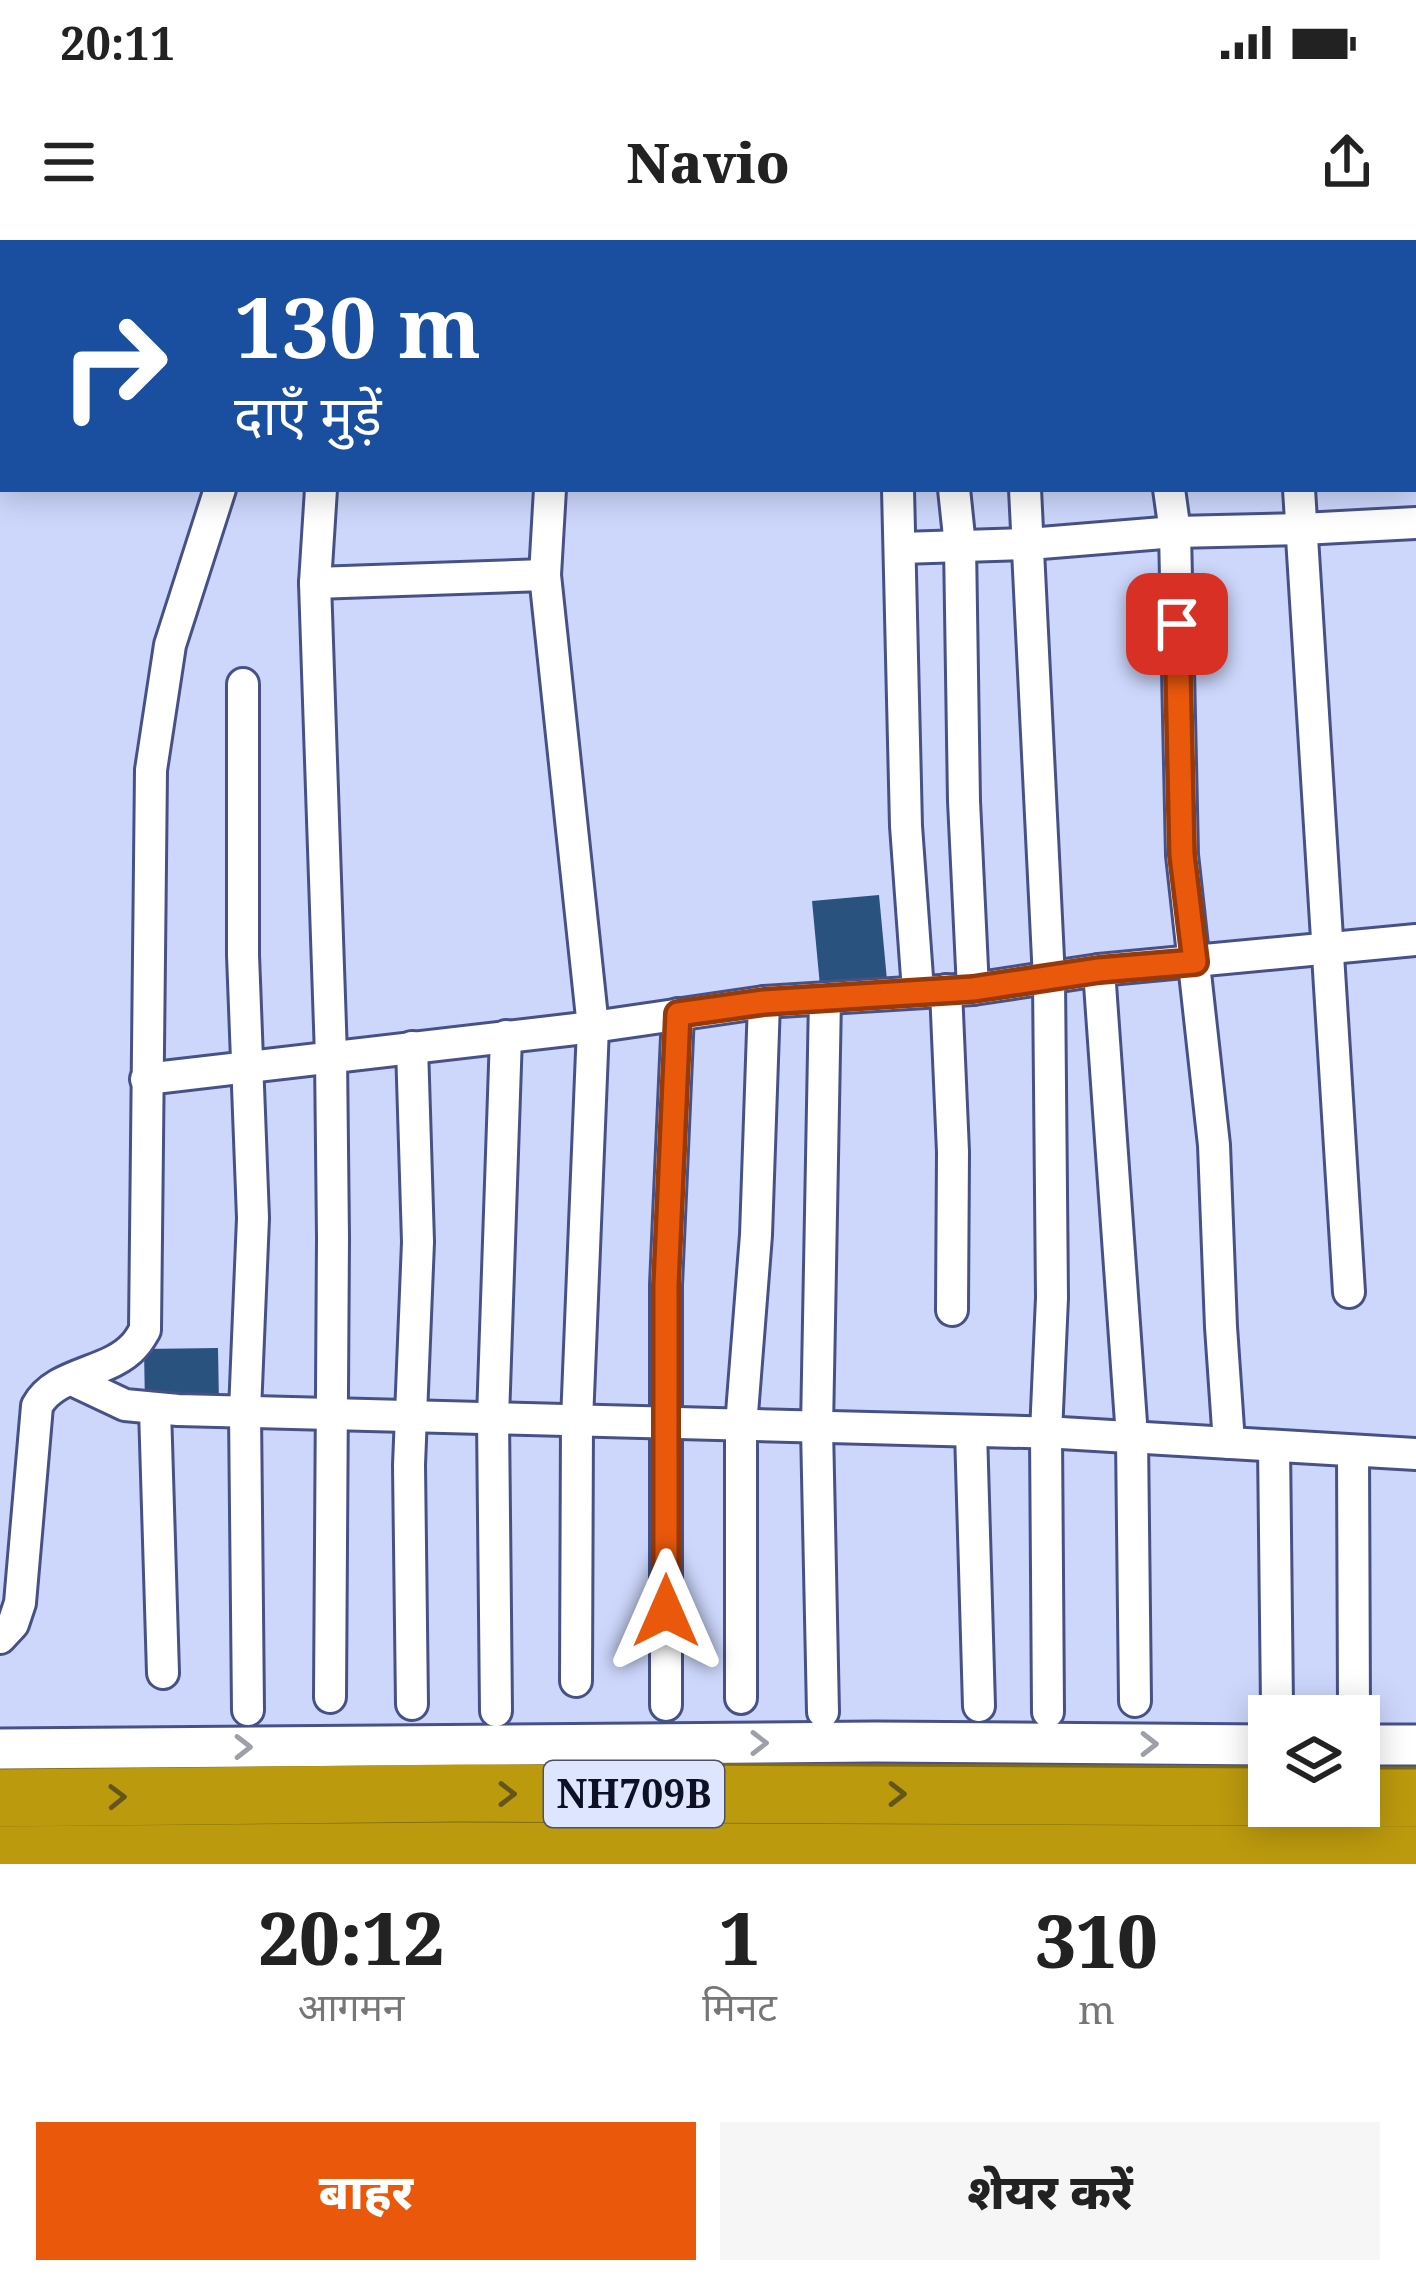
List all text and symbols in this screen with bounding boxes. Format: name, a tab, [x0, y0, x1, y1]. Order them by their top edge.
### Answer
text: 20:11	[60, 12, 175, 73]
text: Navio	[626, 125, 790, 199]
icon: menu	[36, 129, 102, 195]
icon: share	[1314, 129, 1380, 195]
text: 130 m	[234, 268, 481, 383]
icon: right	[36, 288, 192, 444]
text: दाएँ मुड़ें	[234, 377, 382, 451]
pin	[1126, 573, 1228, 675]
icon: arrive	[1144, 591, 1210, 657]
position arrow	[603, 1548, 729, 1674]
map controls	[1248, 1695, 1380, 1827]
button: layers	[1248, 1695, 1380, 1827]
one-way arrow	[751, 1730, 769, 1756]
one-way arrow	[1141, 1731, 1159, 1757]
one-way arrow	[235, 1734, 253, 1760]
road number: NH709B	[544, 1761, 724, 1827]
one-way arrow	[498, 1780, 517, 1806]
one-way arrow	[889, 1781, 907, 1807]
one-way arrow	[109, 1784, 127, 1810]
text: 20:12	[258, 1888, 444, 1986]
text: 1	[719, 1888, 760, 1986]
text: 310	[1035, 1891, 1158, 1989]
text: आगमन	[298, 1979, 405, 2032]
text: मिनट	[702, 1979, 777, 2032]
text: m	[1078, 1982, 1115, 2035]
button: बाहर	[36, 2122, 696, 2260]
button: शेयर करें	[720, 2122, 1380, 2260]

